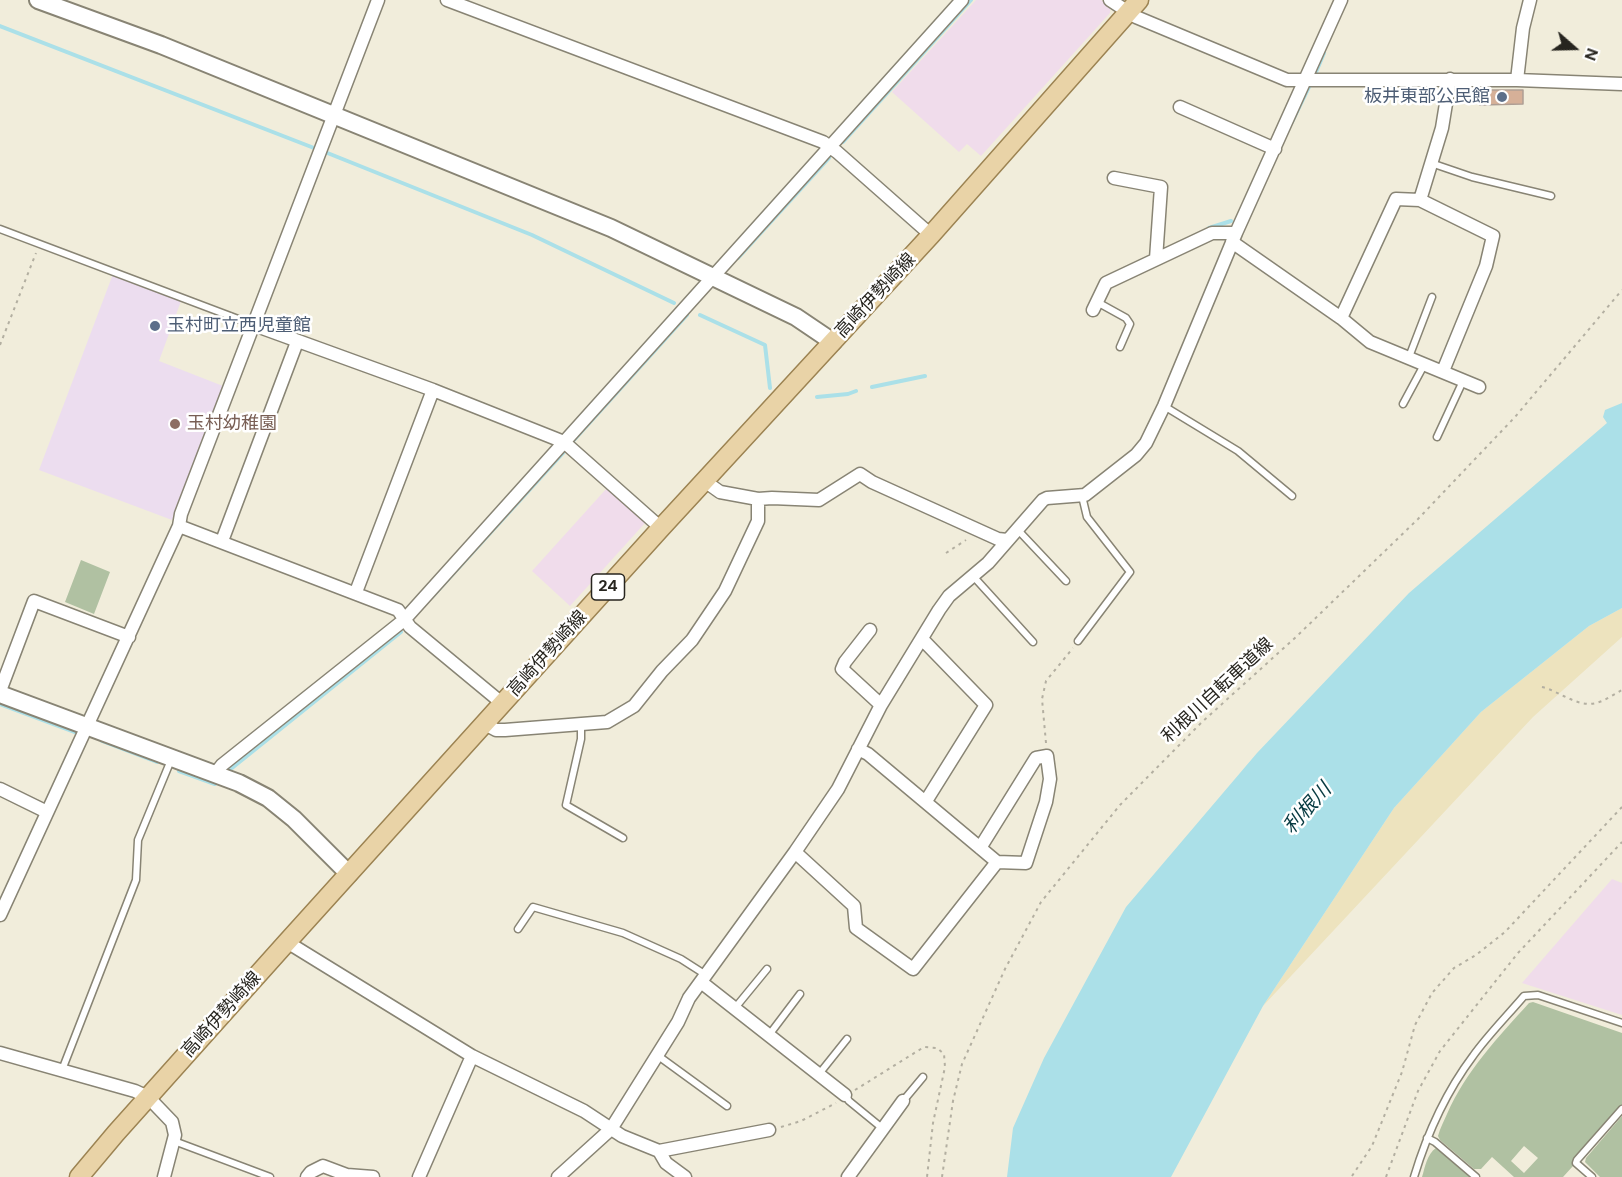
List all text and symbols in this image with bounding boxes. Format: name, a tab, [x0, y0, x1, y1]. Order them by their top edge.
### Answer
north arrow	[1544, 18, 1604, 78]
text: N	[1580, 45, 1603, 63]
place label: 板井東部公民館	[1364, 86, 1490, 108]
marker: 板井東部公民館	[1495, 90, 1509, 104]
street label: 高崎伊勢崎線	[831, 249, 921, 343]
place label: 玉村町立西児童館	[167, 315, 311, 337]
marker: 玉村町立西児童館	[148, 319, 162, 333]
place label: 玉村幼稚園	[187, 413, 277, 435]
marker: 玉村幼稚園	[168, 417, 182, 431]
road number: 24	[592, 574, 624, 600]
street label: 高崎伊勢崎線	[504, 607, 592, 701]
street label: 利根川自転車道線	[1158, 634, 1278, 748]
water label: 利根川	[1279, 779, 1337, 839]
street label: 高崎伊勢崎線	[178, 968, 266, 1062]

